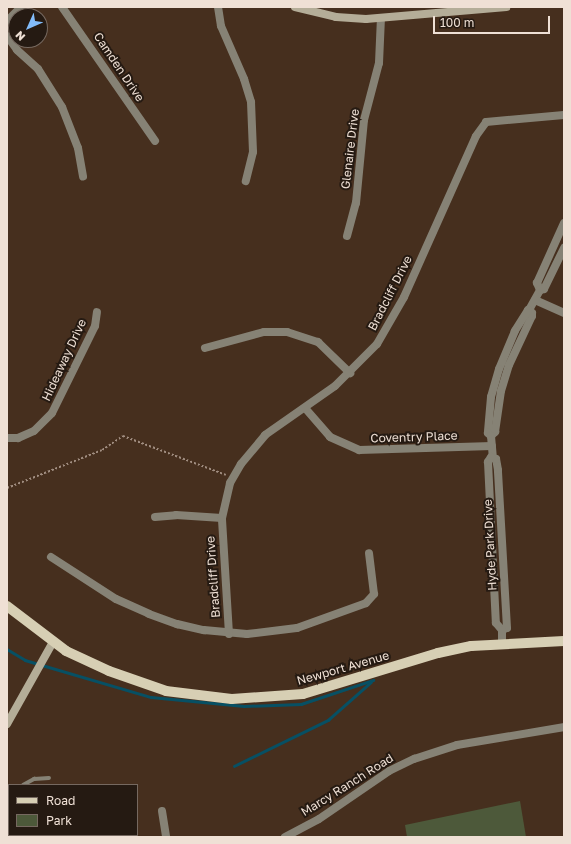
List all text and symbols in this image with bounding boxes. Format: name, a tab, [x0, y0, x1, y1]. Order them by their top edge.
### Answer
north arrow	[8, 8, 48, 48]
scale bar	[435, 8, 552, 34]
text: 100 m	[440, 15, 474, 30]
text: N	[12, 29, 27, 44]
street label: Camden Drive	[91, 30, 147, 104]
street label: Glenaire Drive	[338, 108, 362, 190]
street label: Bradcliff Drive	[365, 253, 415, 333]
street label: Hideaway Drive	[39, 317, 89, 403]
street label: Coventry Place	[370, 428, 458, 446]
street label: Hyde Park Drive	[480, 499, 500, 591]
street label: Bradcliff Drive	[203, 536, 223, 618]
street label: Newport Avenue	[295, 648, 391, 688]
street label: Marcy Ranch Road	[298, 751, 396, 819]
legend	[8, 784, 138, 836]
text: Road	[46, 793, 75, 808]
text: Park	[46, 813, 72, 828]

